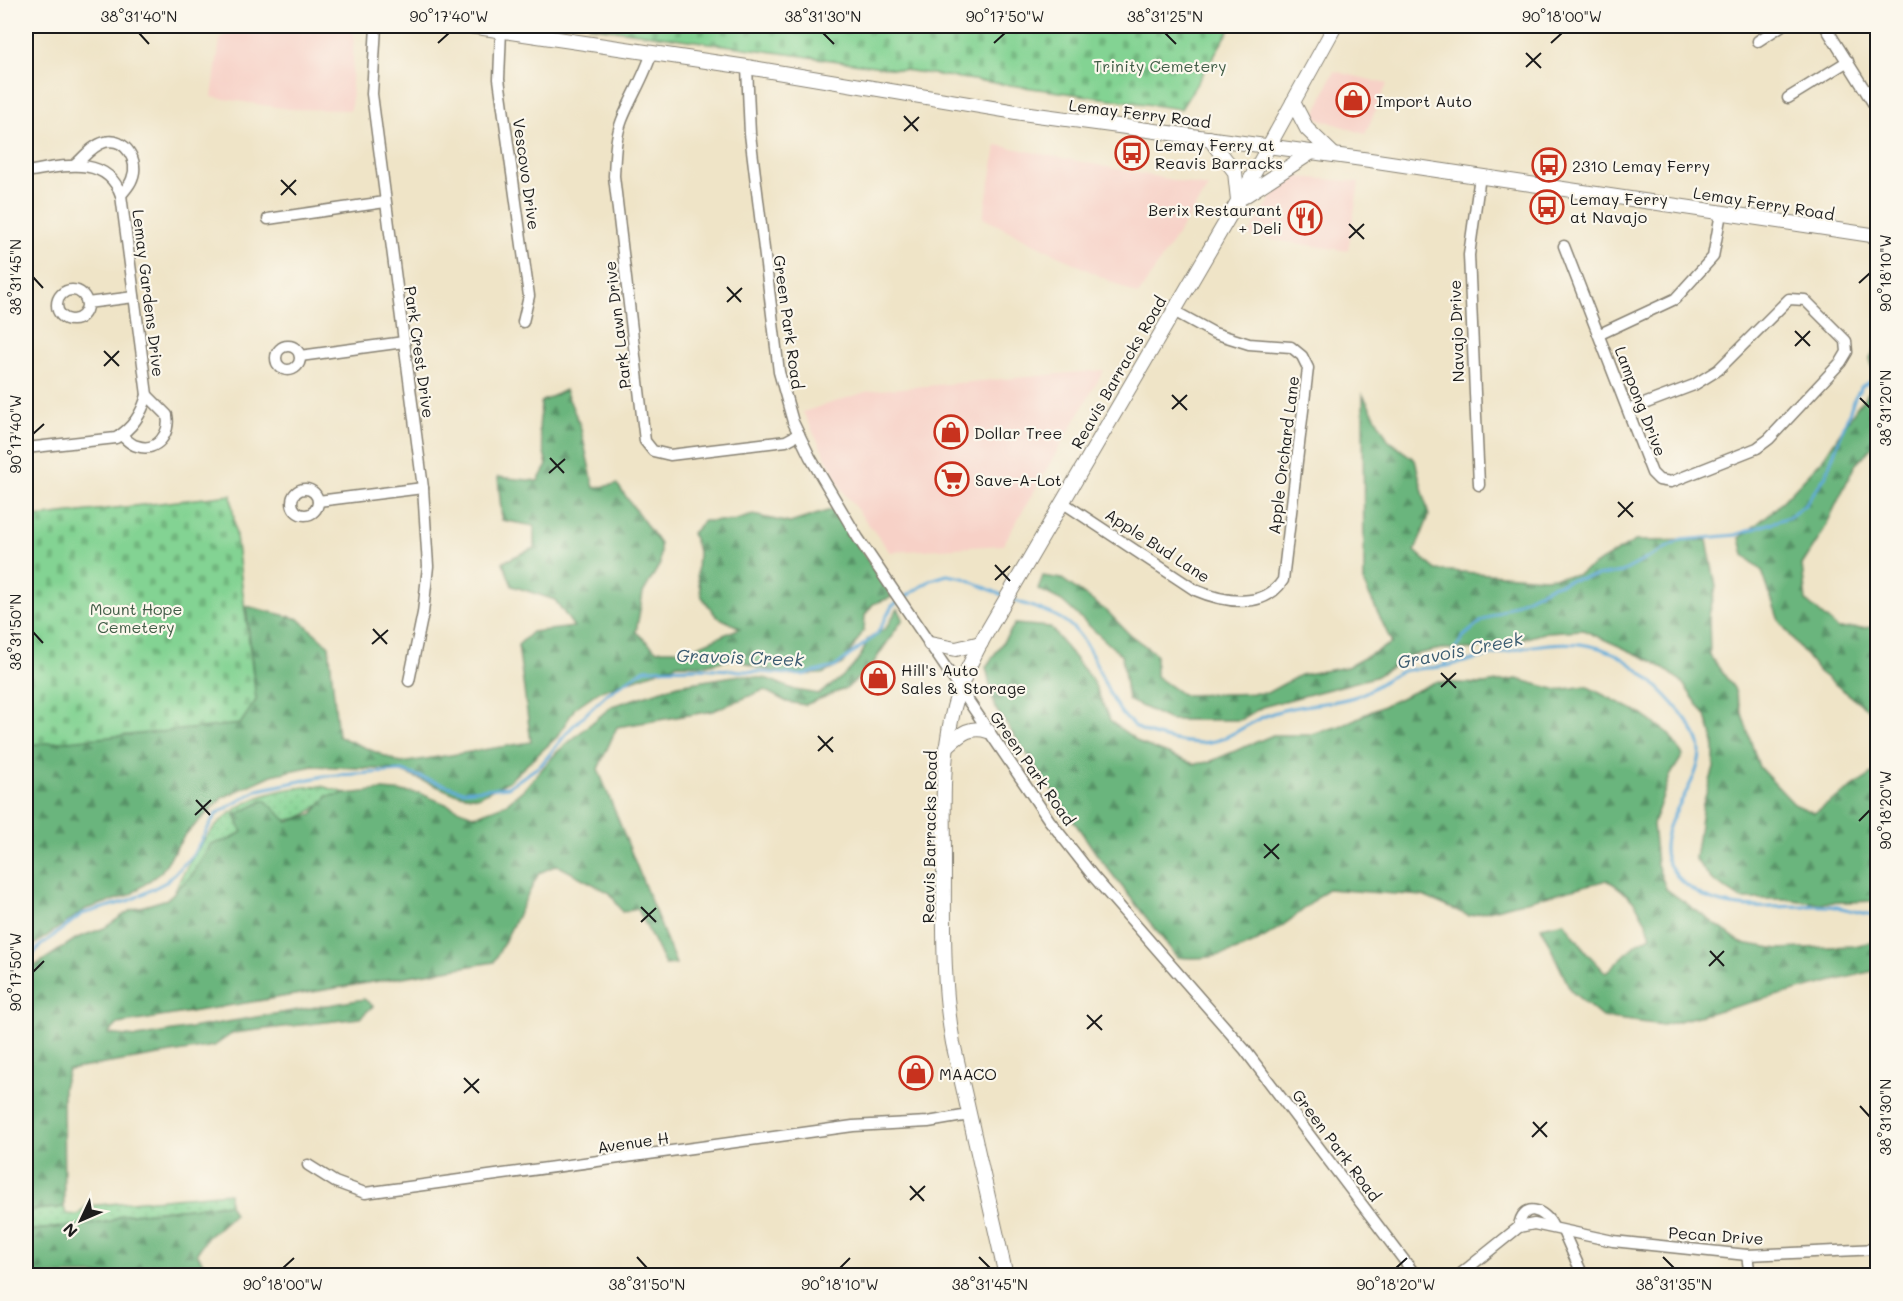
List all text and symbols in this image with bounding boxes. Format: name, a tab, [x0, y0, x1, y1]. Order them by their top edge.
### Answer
text: 38°31'40"N	[101, 6, 177, 26]
text: 90°17'40"W	[410, 6, 488, 26]
text: 38°31'30"N	[785, 6, 861, 26]
text: 90°17'50"W	[966, 6, 1044, 26]
text: 38°31'25"N	[1127, 6, 1203, 26]
text: 90°18'00"W	[1522, 6, 1602, 26]
park label: Trinity Cemetery	[1093, 55, 1227, 76]
shop icon: Import Auto	[1335, 82, 1371, 118]
place label: Import Auto	[1376, 90, 1472, 111]
street label: Lemay Ferry Road	[1068, 94, 1212, 132]
street label: Vescovo Drive	[509, 117, 545, 231]
place label: Lemay Ferry at Reavis Barracks	[1155, 134, 1283, 173]
bus stop icon: Lemay Ferry at Reavis Barracks	[1114, 135, 1150, 171]
bus stop icon: 2310 Lemay Ferry	[1531, 147, 1567, 183]
place label: 2310 Lemay Ferry	[1572, 155, 1710, 176]
street label: Lemay Ferry Road	[1692, 181, 1836, 225]
place label: Lemay Ferry at Navajo	[1570, 188, 1668, 227]
bus stop icon: Lemay Ferry at Navajo	[1529, 189, 1565, 225]
place label: Berix Restaurant + Deli	[1148, 199, 1282, 238]
restaurant icon: Berix Restaurant + Deli	[1287, 200, 1323, 236]
street label: Lemay Gardens Drive	[128, 208, 170, 378]
text: 90°18'10"W	[1875, 234, 1895, 312]
text: 38°31'45"N	[5, 239, 25, 315]
street label: Green Park Road	[769, 254, 809, 390]
street label: Park Lawn Drive	[599, 260, 635, 390]
street label: Navajo Drive	[1444, 279, 1468, 383]
street label: Park Crest Drive	[400, 285, 440, 419]
street label: Reavis Barracks Road	[1066, 292, 1170, 452]
street label: Lampong Drive	[1610, 343, 1672, 459]
text: 38°31'20"N	[1875, 370, 1895, 446]
street label: Apple Orchard Lane	[1263, 375, 1303, 535]
text: 90°17'40"W	[5, 395, 25, 473]
shop icon: Dollar Tree	[933, 414, 969, 450]
place label: Dollar Tree	[974, 422, 1062, 443]
supermarket icon: Save-A-Lot	[934, 461, 970, 497]
place label: Save-A-Lot	[975, 469, 1062, 490]
street label: Apple Bud Lane	[1102, 503, 1214, 587]
text: 38°31'50"N	[5, 594, 25, 670]
park label: Mount Hope Cemetery	[90, 598, 182, 637]
water label: Gravois Creek	[1395, 626, 1525, 674]
water label: Gravois Creek	[676, 643, 805, 671]
place label: Hill's Auto Sales & Storage	[901, 659, 1026, 698]
shop icon: Hill's Auto Sales & Storage	[860, 660, 896, 696]
street label: Green Park Road	[986, 707, 1080, 829]
street label: Reavis Barracks Road	[917, 750, 941, 924]
text: 90°18'20"W	[1875, 770, 1895, 850]
text: 90°17'50"W	[5, 933, 25, 1011]
shop icon: MAACO	[898, 1055, 934, 1091]
place label: MAACO	[939, 1063, 997, 1084]
text: 38°31'30"N	[1875, 1079, 1895, 1155]
street label: Green Park Road	[1288, 1085, 1386, 1205]
street label: Avenue H	[596, 1127, 670, 1157]
north arrow	[51, 1190, 111, 1250]
text: N	[58, 1219, 82, 1242]
street label: Pecan Drive	[1668, 1221, 1764, 1249]
text: 90°18'00"W	[243, 1274, 323, 1294]
text: 38°31'50"N	[609, 1274, 685, 1294]
text: 90°18'10"W	[801, 1274, 879, 1294]
text: 38°31'45"N	[952, 1274, 1028, 1294]
text: 90°18'20"W	[1356, 1274, 1436, 1294]
text: 38°31'35"N	[1636, 1274, 1712, 1294]

